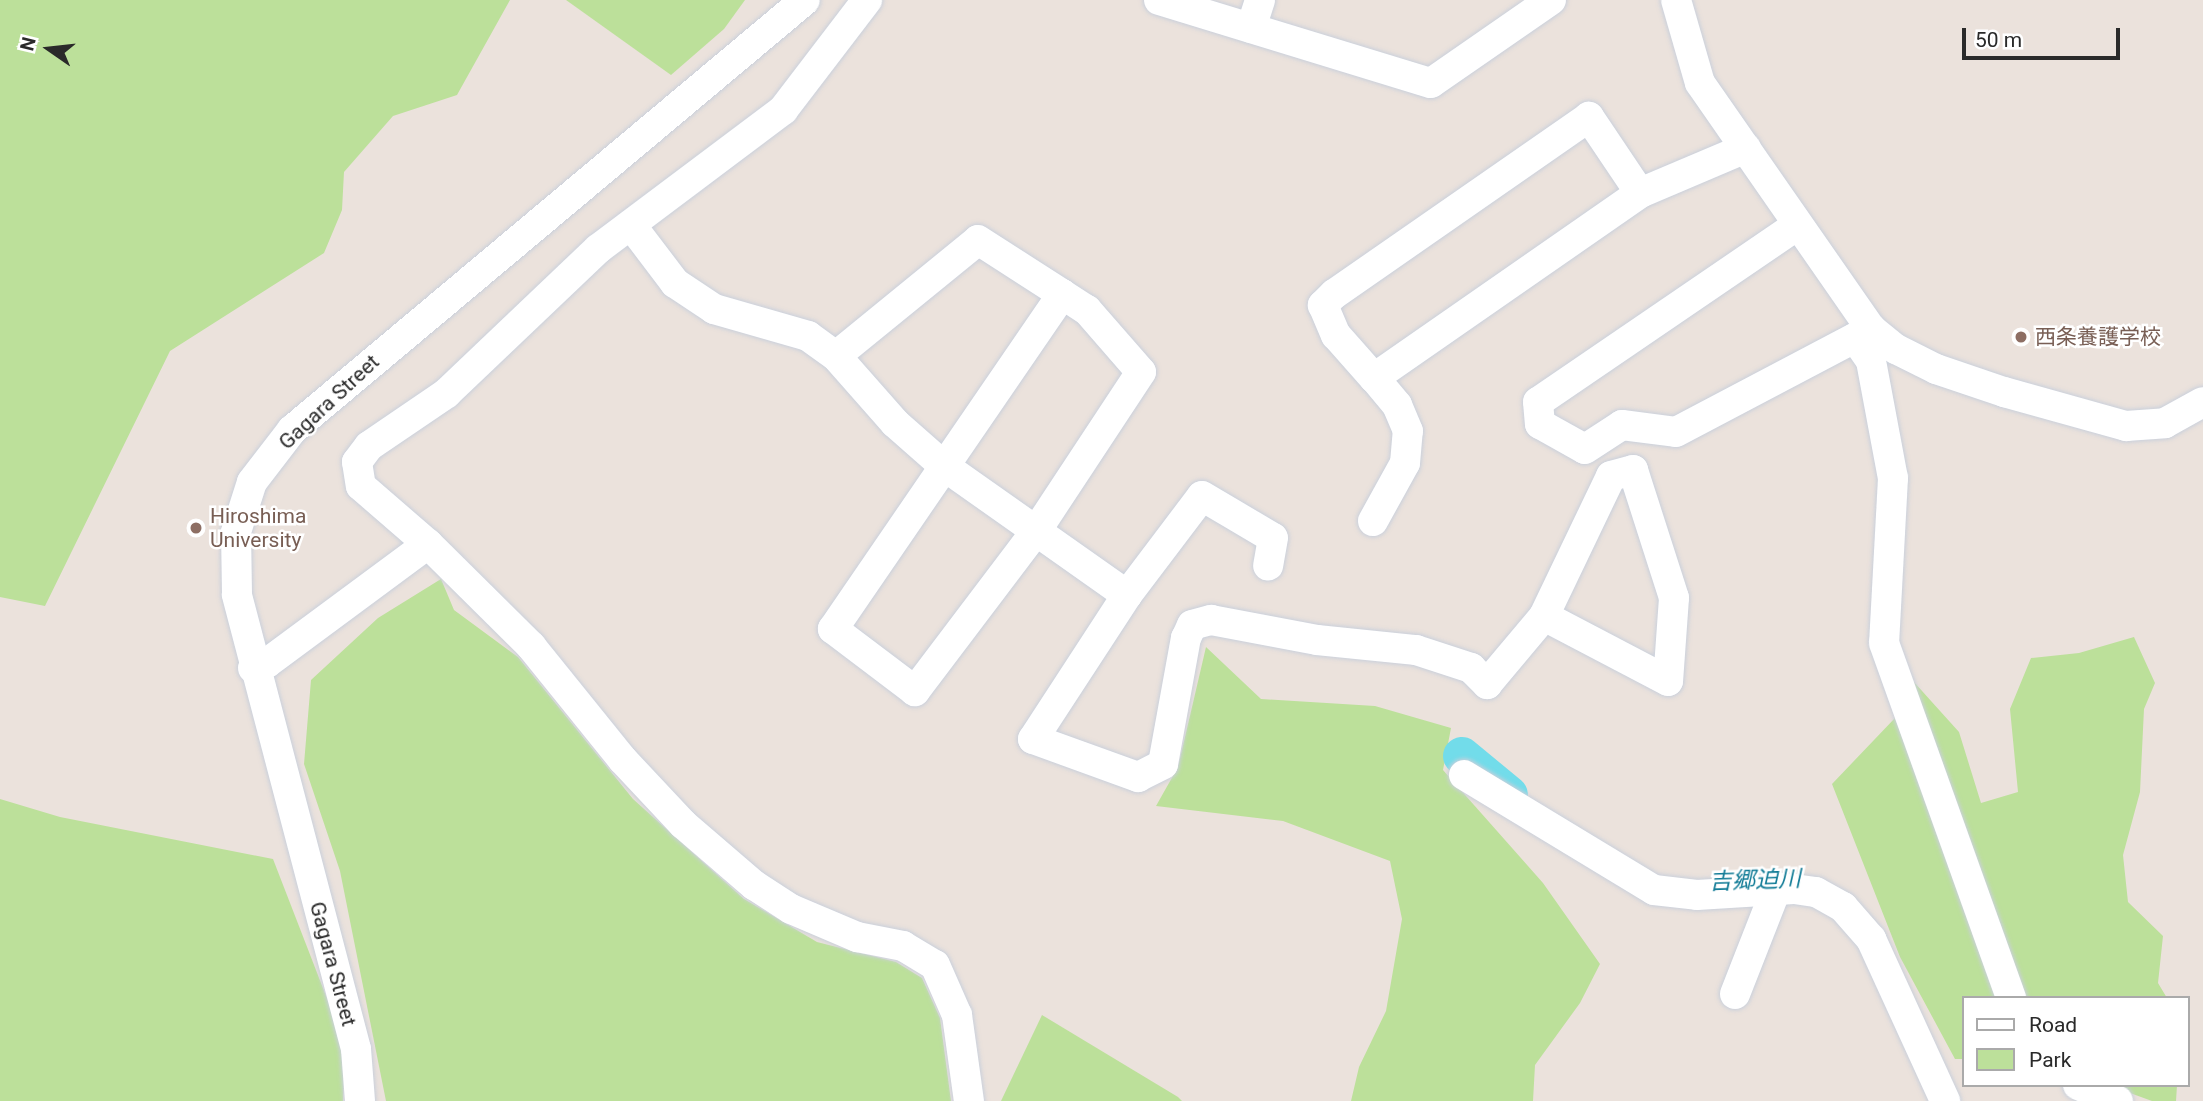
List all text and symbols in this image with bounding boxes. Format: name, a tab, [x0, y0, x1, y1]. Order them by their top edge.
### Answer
north arrow	[14, 14, 84, 84]
scale bar	[1965, 14, 2122, 58]
text: 50 m	[1975, 28, 2022, 52]
text: N	[15, 35, 41, 53]
place label: 西条養護学校	[2035, 324, 2161, 350]
marker: 西条養護学校	[2013, 329, 2029, 345]
street label: Gagara Street	[274, 349, 384, 455]
place label: Hiroshima University	[210, 503, 306, 553]
marker: Hiroshima University	[188, 520, 204, 536]
water label: 吉郷迫川	[1709, 866, 1801, 896]
street label: Gagara Street	[304, 899, 362, 1029]
legend	[1962, 996, 2189, 1087]
text: Road	[2029, 1013, 2077, 1037]
text: Park	[2029, 1048, 2071, 1072]

